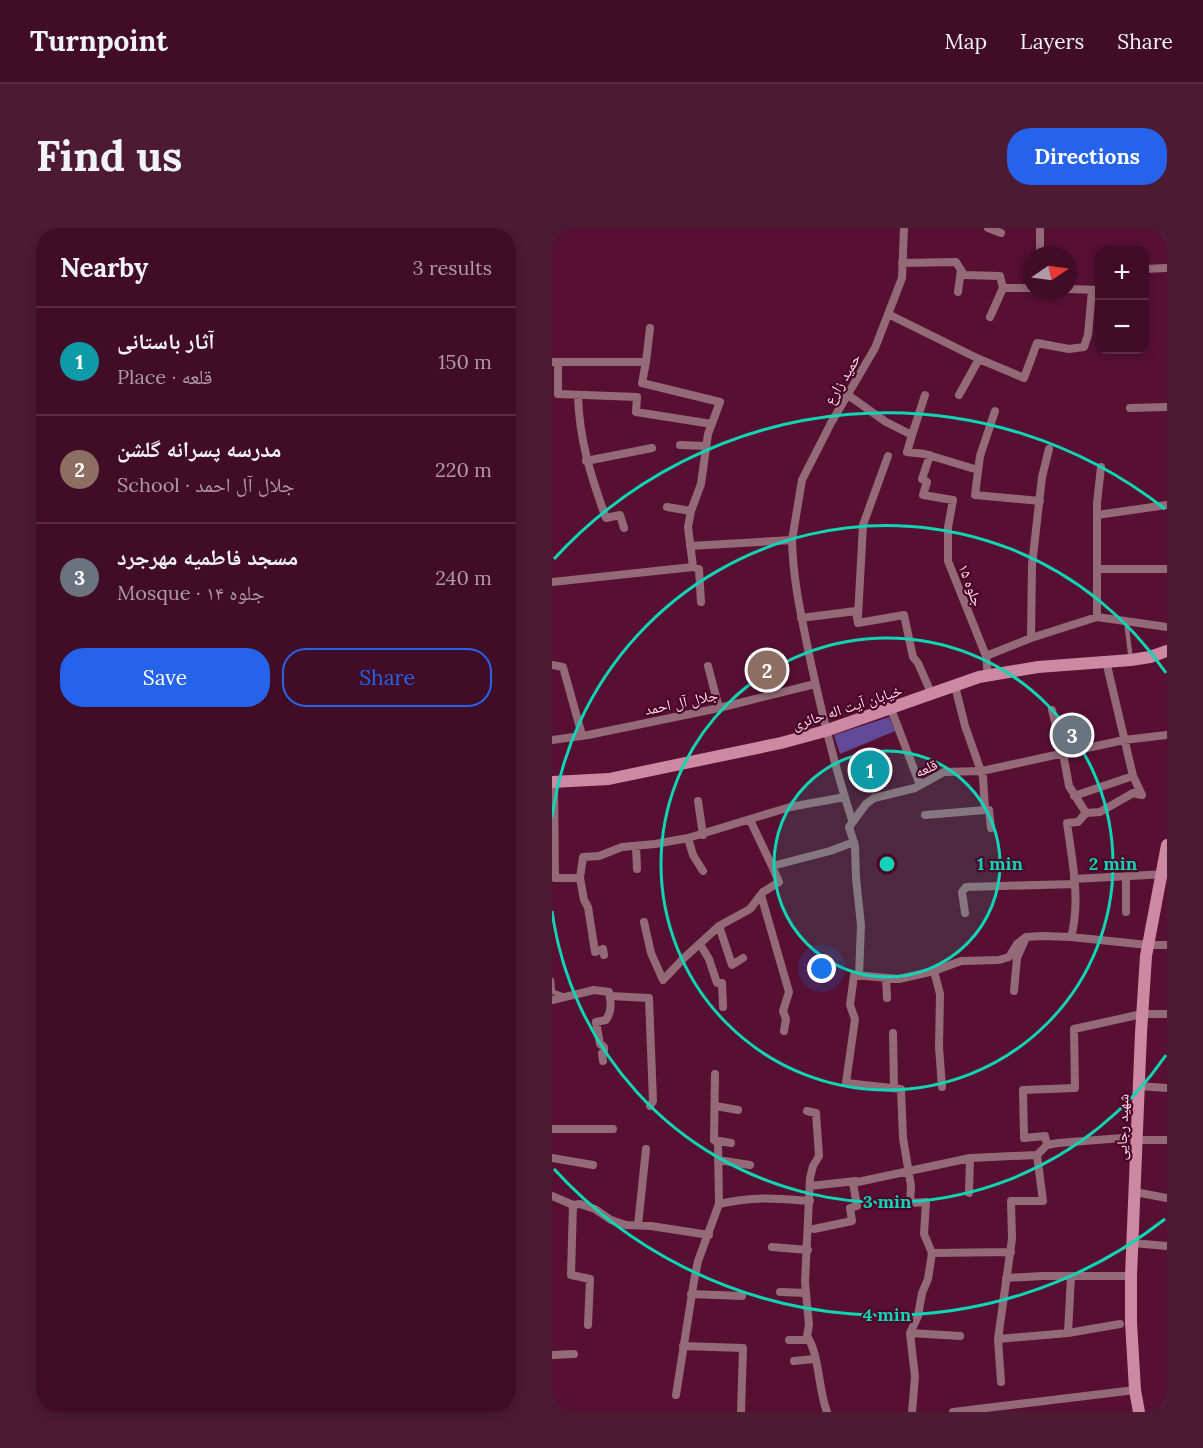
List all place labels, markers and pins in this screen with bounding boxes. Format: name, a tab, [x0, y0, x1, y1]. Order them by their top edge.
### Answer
pin: 2	[748, 648, 786, 692]
pin: 3	[1052, 712, 1092, 758]
pin: 1	[850, 748, 890, 792]
centre of rings	[877, 854, 897, 874]

